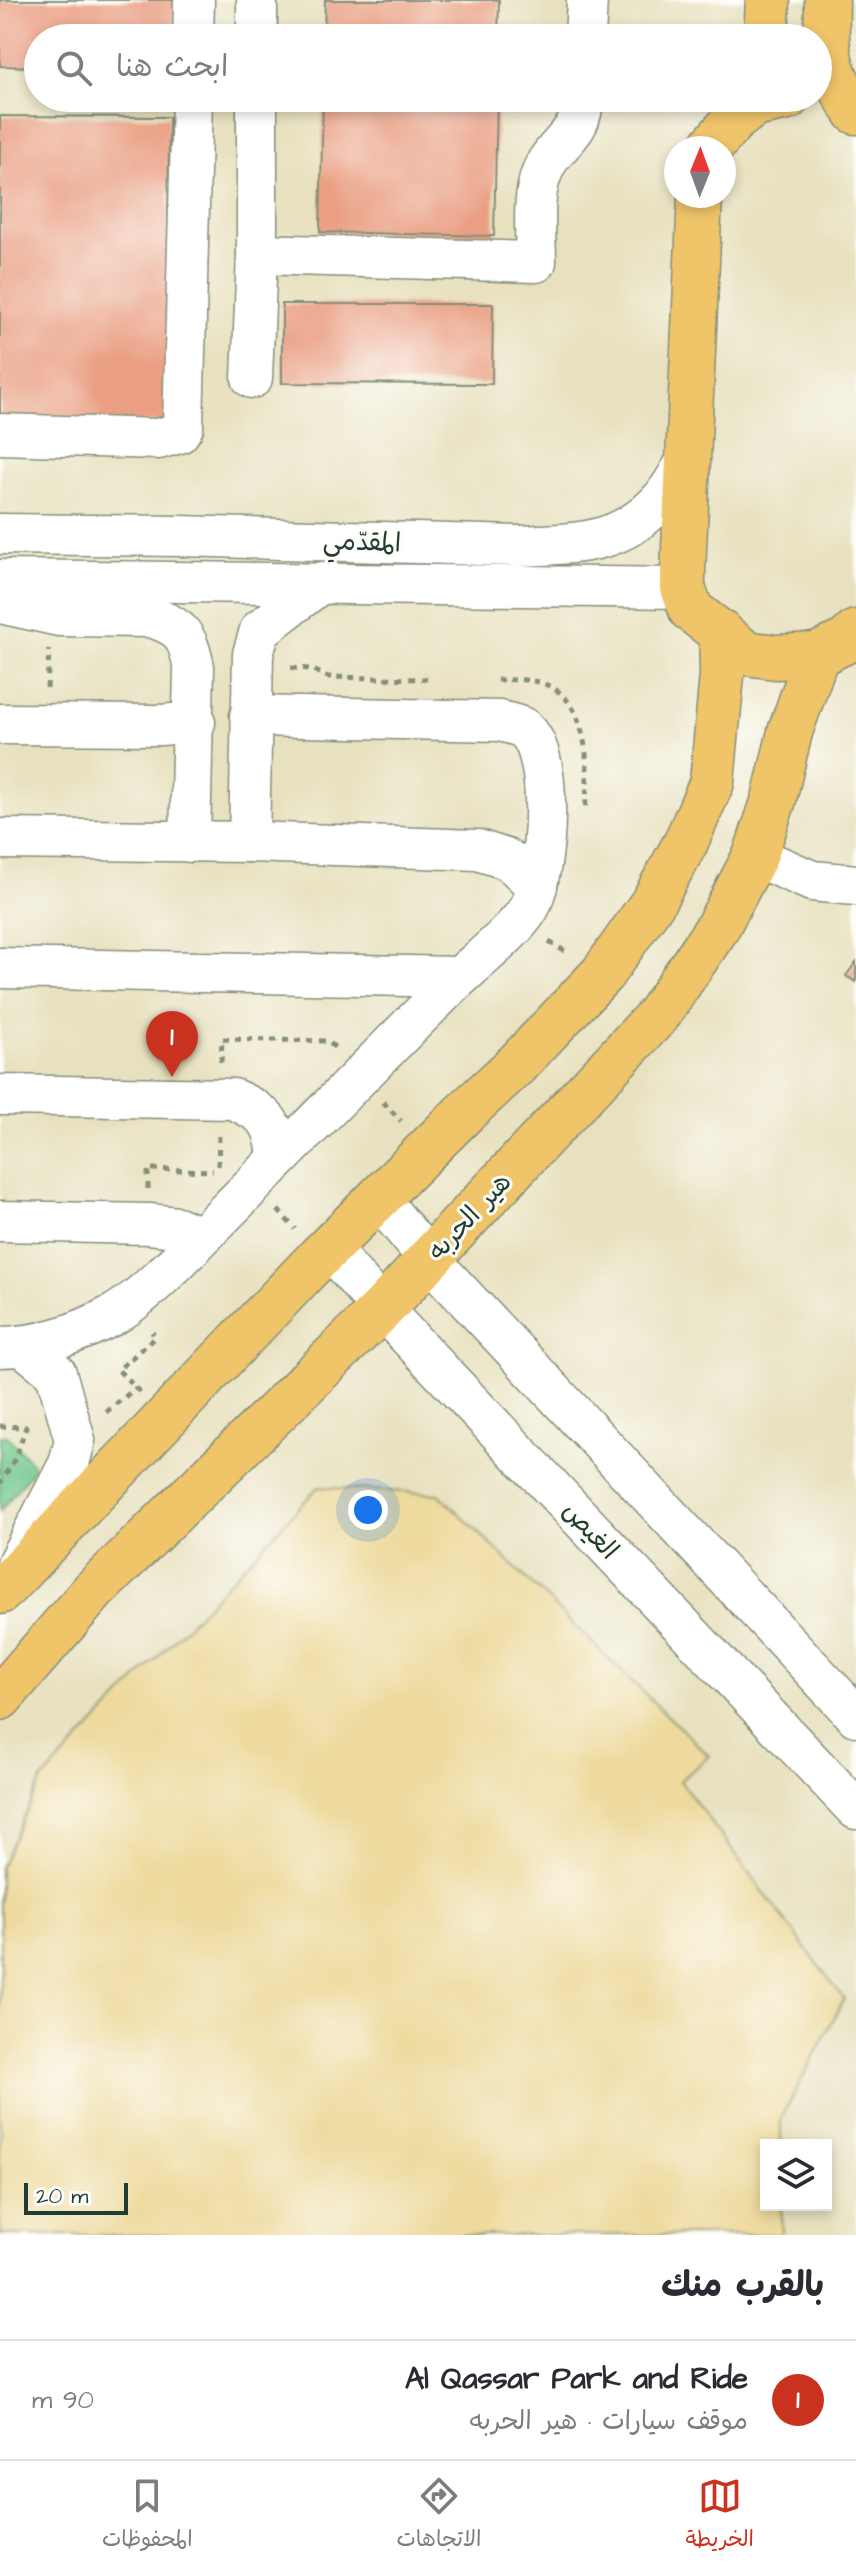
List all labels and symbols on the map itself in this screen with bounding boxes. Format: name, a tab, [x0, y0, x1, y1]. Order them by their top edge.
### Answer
north arrow	[664, 136, 736, 208]
street label: المقدّمي	[322, 523, 402, 565]
pin: 1	[146, 1011, 198, 1077]
street label: هير الحربه	[420, 1165, 520, 1268]
your location	[348, 1490, 388, 1530]
street label: الغيص	[554, 1494, 627, 1568]
scale bar	[24, 2179, 128, 2215]

